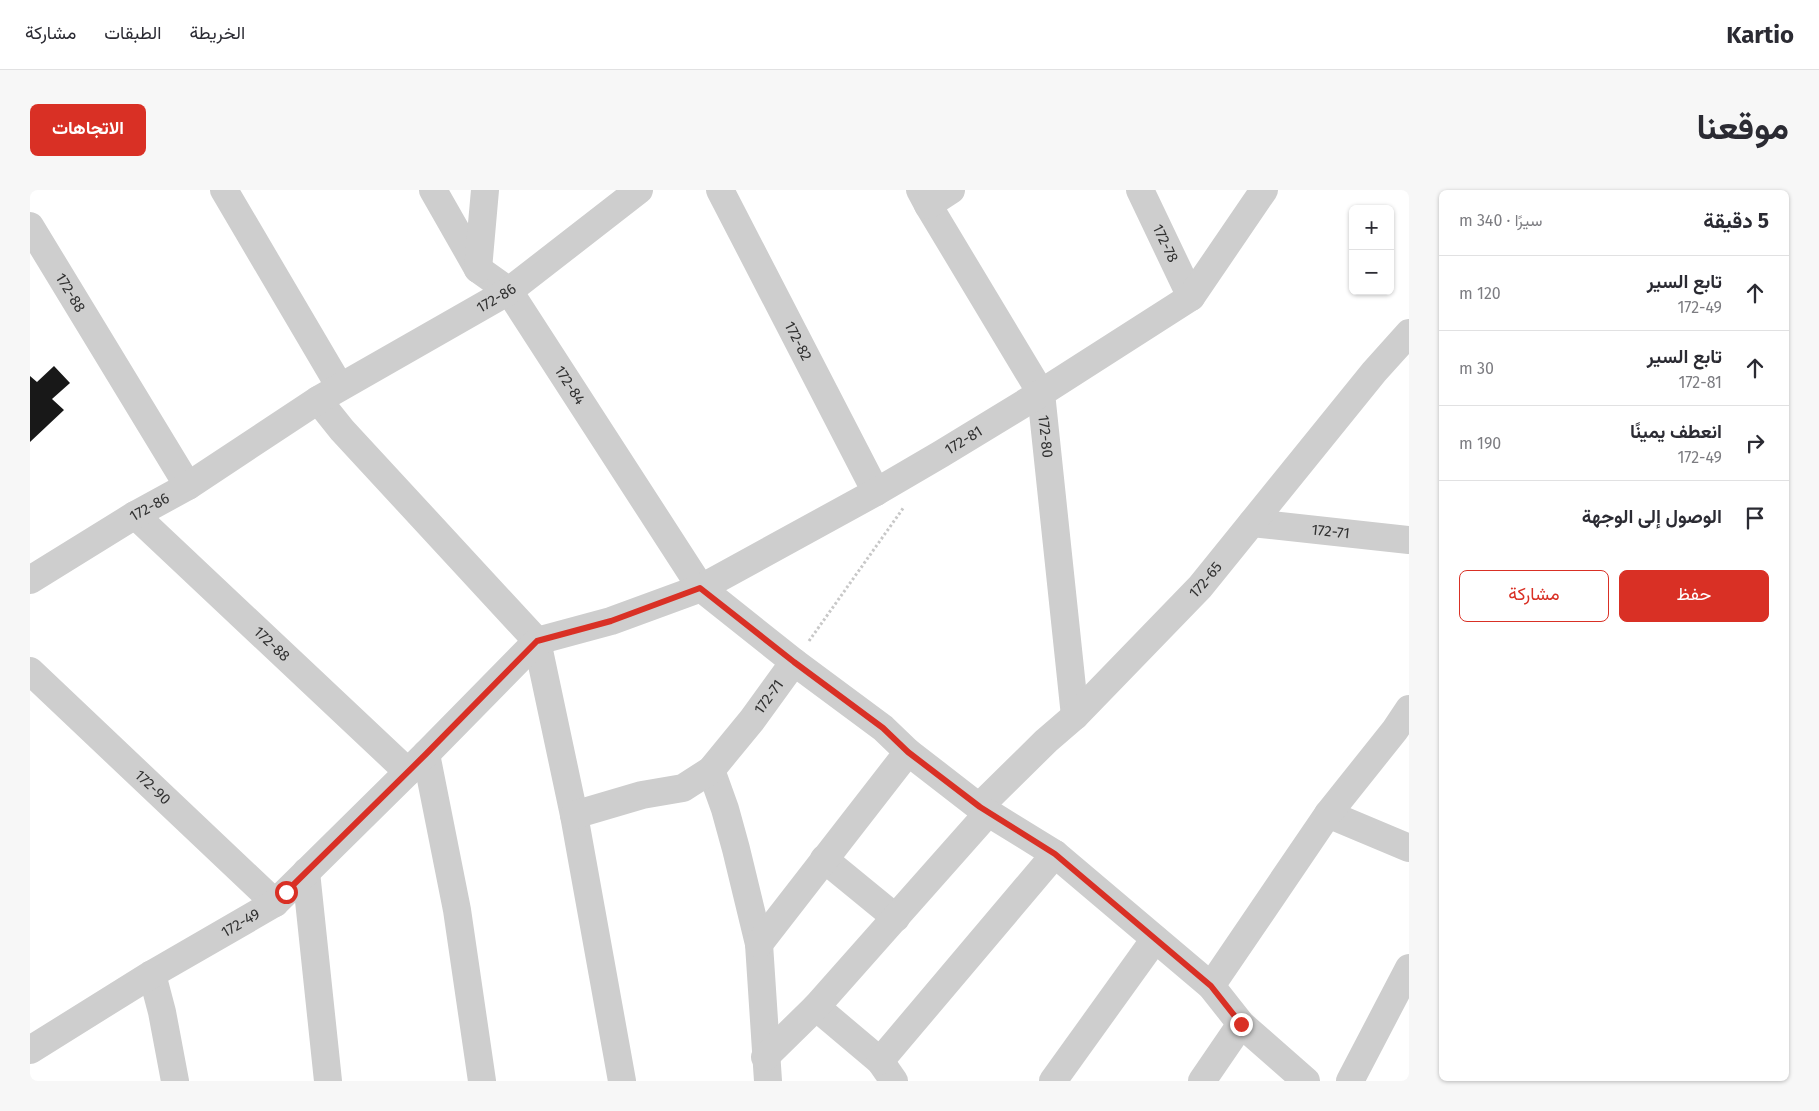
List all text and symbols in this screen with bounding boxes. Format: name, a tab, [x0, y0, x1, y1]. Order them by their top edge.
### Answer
text: Kartio	[1726, 21, 1794, 49]
text: مشاركة	[25, 22, 76, 44]
text: الطبقات	[104, 22, 161, 44]
text: الخريطة	[189, 22, 245, 44]
button: الاتجاهات	[30, 104, 146, 156]
text: موقعنا	[1696, 106, 1789, 148]
map controls	[1349, 205, 1394, 295]
button: +	[1349, 205, 1394, 250]
text: 5 دقيقة	[1703, 208, 1769, 234]
text: سيرًا · 340 m	[1459, 211, 1542, 230]
street label: 172-78	[1149, 221, 1182, 265]
button: −	[1349, 250, 1394, 295]
street label: 172-88	[52, 270, 89, 316]
text: تابع السير	[1647, 270, 1722, 293]
icon: ahead	[1741, 279, 1769, 307]
street label: 172-86	[473, 280, 520, 317]
text: 120 m	[1459, 284, 1501, 303]
text: 172-49	[1677, 298, 1722, 317]
street label: 172-82	[780, 318, 816, 364]
text: تابع السير	[1647, 345, 1722, 368]
icon: ahead	[1741, 354, 1769, 382]
text: 30 m	[1459, 359, 1494, 378]
street label: 172-84	[551, 362, 589, 408]
text: 172-81	[1679, 373, 1722, 392]
street label: 172-80	[1034, 414, 1057, 459]
text: انعطف يمينًا	[1630, 420, 1722, 443]
street label: 172-81	[941, 422, 986, 459]
icon: right	[1741, 429, 1769, 457]
text: 190 m	[1459, 434, 1501, 453]
text: 172-49	[1677, 448, 1722, 467]
street label: 172-86	[126, 489, 173, 525]
icon: arrive	[1741, 504, 1769, 532]
text: الوصول إلى الوجهة	[1582, 505, 1722, 528]
street label: 172-71	[1310, 520, 1351, 543]
street label: 172-65	[1185, 558, 1226, 602]
button: مشاركة	[1459, 570, 1609, 622]
button: حفظ	[1619, 570, 1769, 622]
street label: 172-88	[250, 623, 294, 665]
street label: 172-71	[750, 676, 787, 718]
street label: 172-90	[131, 766, 174, 808]
route start	[275, 881, 298, 904]
street label: 172-49	[218, 905, 263, 941]
route end	[1230, 1013, 1253, 1036]

